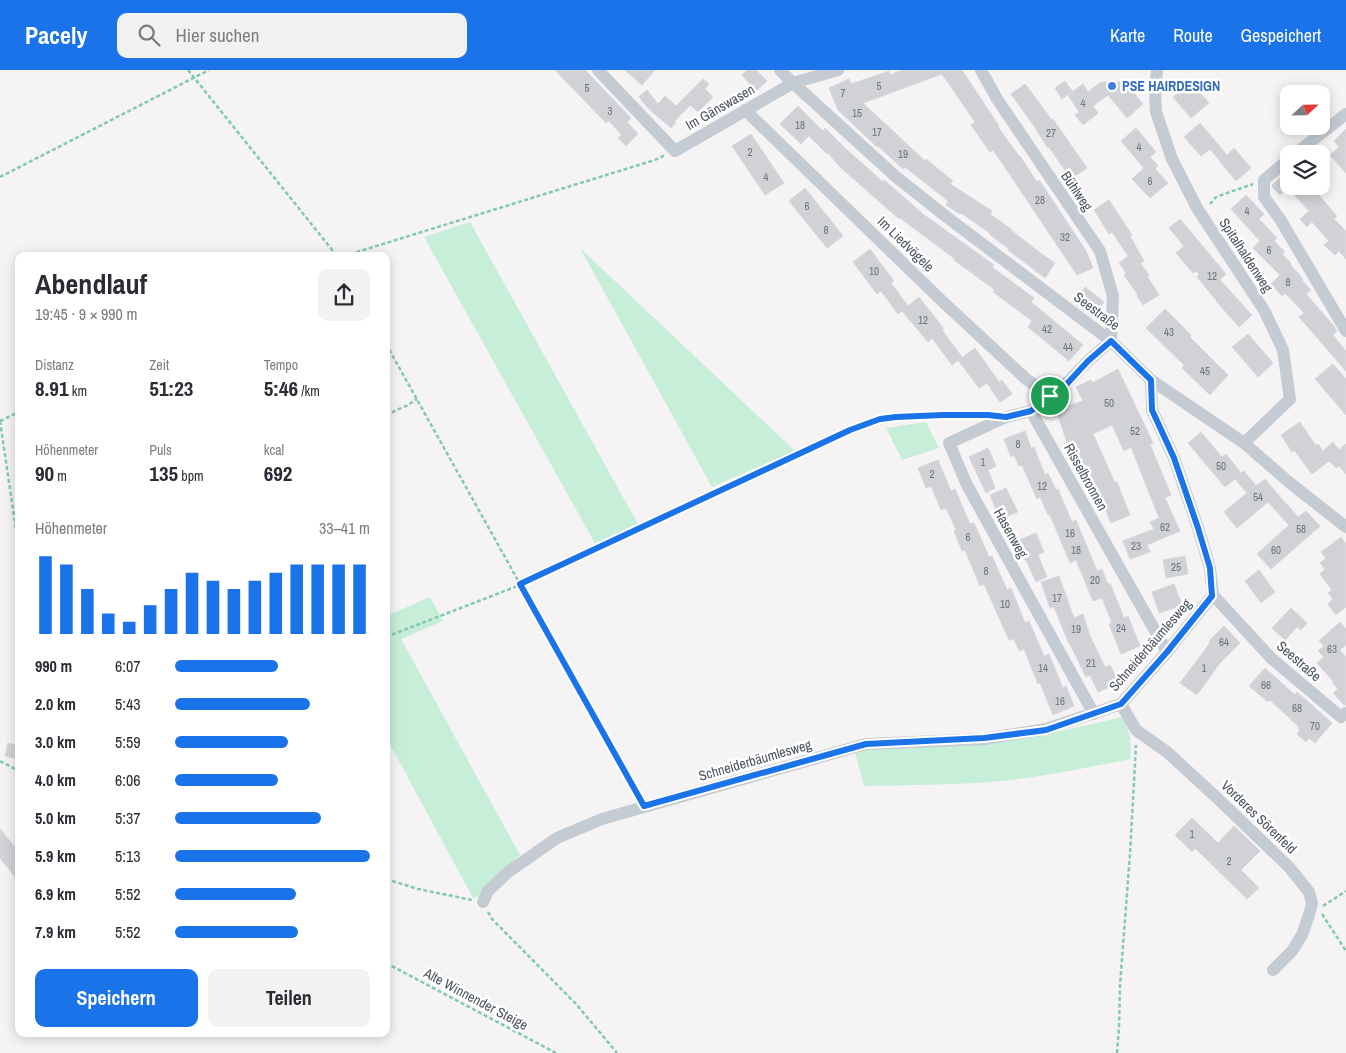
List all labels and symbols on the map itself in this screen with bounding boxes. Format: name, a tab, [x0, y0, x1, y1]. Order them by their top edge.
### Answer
place label: PSE HAIRDESIGN	[1122, 77, 1220, 95]
house number: 5	[876, 79, 882, 93]
street label: Im Gänswasen	[682, 80, 758, 134]
marker: PSE HAIRDESIGN	[1106, 80, 1118, 92]
house number: 5	[584, 81, 590, 95]
north arrow	[1280, 85, 1330, 135]
house number: 7	[840, 86, 846, 100]
house number: 4	[1080, 96, 1086, 110]
house number: 3	[607, 104, 613, 118]
house number: 15	[852, 106, 862, 120]
house number: 18	[795, 118, 805, 132]
house number: 17	[872, 125, 882, 139]
house number: 27	[1046, 126, 1056, 140]
house number: 4	[1136, 140, 1142, 154]
house number: 2	[747, 145, 753, 159]
house number: 19	[898, 147, 908, 161]
street label: Bühlweg	[1057, 168, 1097, 215]
house number: 4	[763, 170, 769, 184]
house number: 6	[1147, 174, 1153, 188]
house number: 28	[1035, 193, 1045, 207]
house number: 6	[804, 199, 810, 213]
house number: 4	[1244, 204, 1250, 218]
street label: Im Liedvögele	[874, 212, 938, 276]
street label: Spitalhaldenweg	[1215, 215, 1277, 296]
house number: 8	[823, 223, 829, 237]
house number: 32	[1060, 230, 1070, 244]
house number: 6	[1266, 243, 1272, 257]
house number: 10	[869, 264, 879, 278]
house number: 12	[1207, 269, 1217, 283]
house number: 8	[1285, 275, 1291, 289]
street label: Seestraße	[1070, 288, 1124, 334]
house number: 12	[918, 313, 928, 327]
house number: 42	[1042, 322, 1052, 336]
house number: 43	[1164, 325, 1174, 339]
house number: 44	[1063, 340, 1073, 354]
house number: 45	[1200, 364, 1210, 378]
pin	[1029, 375, 1071, 417]
house number: 50	[1104, 396, 1114, 410]
house number: 52	[1130, 424, 1140, 438]
house number: 8	[1015, 437, 1021, 451]
street label: Risselbronnen	[1060, 440, 1112, 514]
house number: 1	[980, 455, 986, 469]
house number: 50	[1216, 459, 1226, 473]
house number: 2	[929, 467, 935, 481]
house number: 12	[1037, 479, 1047, 493]
house number: 54	[1253, 490, 1263, 504]
street label: Hasenweg	[990, 505, 1032, 562]
house number: 62	[1160, 520, 1170, 534]
house number: 58	[1296, 522, 1306, 536]
house number: 16	[1065, 526, 1075, 540]
house number: 6	[965, 530, 971, 544]
house number: 23	[1131, 539, 1141, 553]
house number: 18	[1071, 543, 1081, 557]
house number: 60	[1271, 543, 1281, 557]
house number: 25	[1171, 560, 1181, 574]
house number: 8	[983, 564, 989, 578]
house number: 20	[1090, 573, 1100, 587]
house number: 17	[1052, 591, 1062, 605]
street label: Schneiderbäumlesweg	[1105, 595, 1195, 695]
house number: 10	[1000, 597, 1010, 611]
house number: 24	[1116, 621, 1126, 635]
house number: 19	[1071, 622, 1081, 636]
house number: 64	[1219, 635, 1229, 649]
street label: Seestraße	[1273, 637, 1325, 685]
house number: 63	[1327, 642, 1337, 656]
house number: 21	[1086, 656, 1096, 670]
house number: 14	[1038, 661, 1048, 675]
house number: 1	[1201, 661, 1207, 675]
house number: 66	[1261, 678, 1271, 692]
house number: 16	[1055, 694, 1065, 708]
house number: 68	[1292, 701, 1302, 715]
house number: 70	[1310, 719, 1320, 733]
street label: Schneiderbäumlesweg	[696, 735, 814, 785]
street label: Vorderes Sörenfeld	[1217, 776, 1301, 858]
house number: 1	[1189, 827, 1195, 841]
house number: 2	[1226, 854, 1232, 868]
street label: Alte Winnender Steige	[420, 963, 531, 1034]

